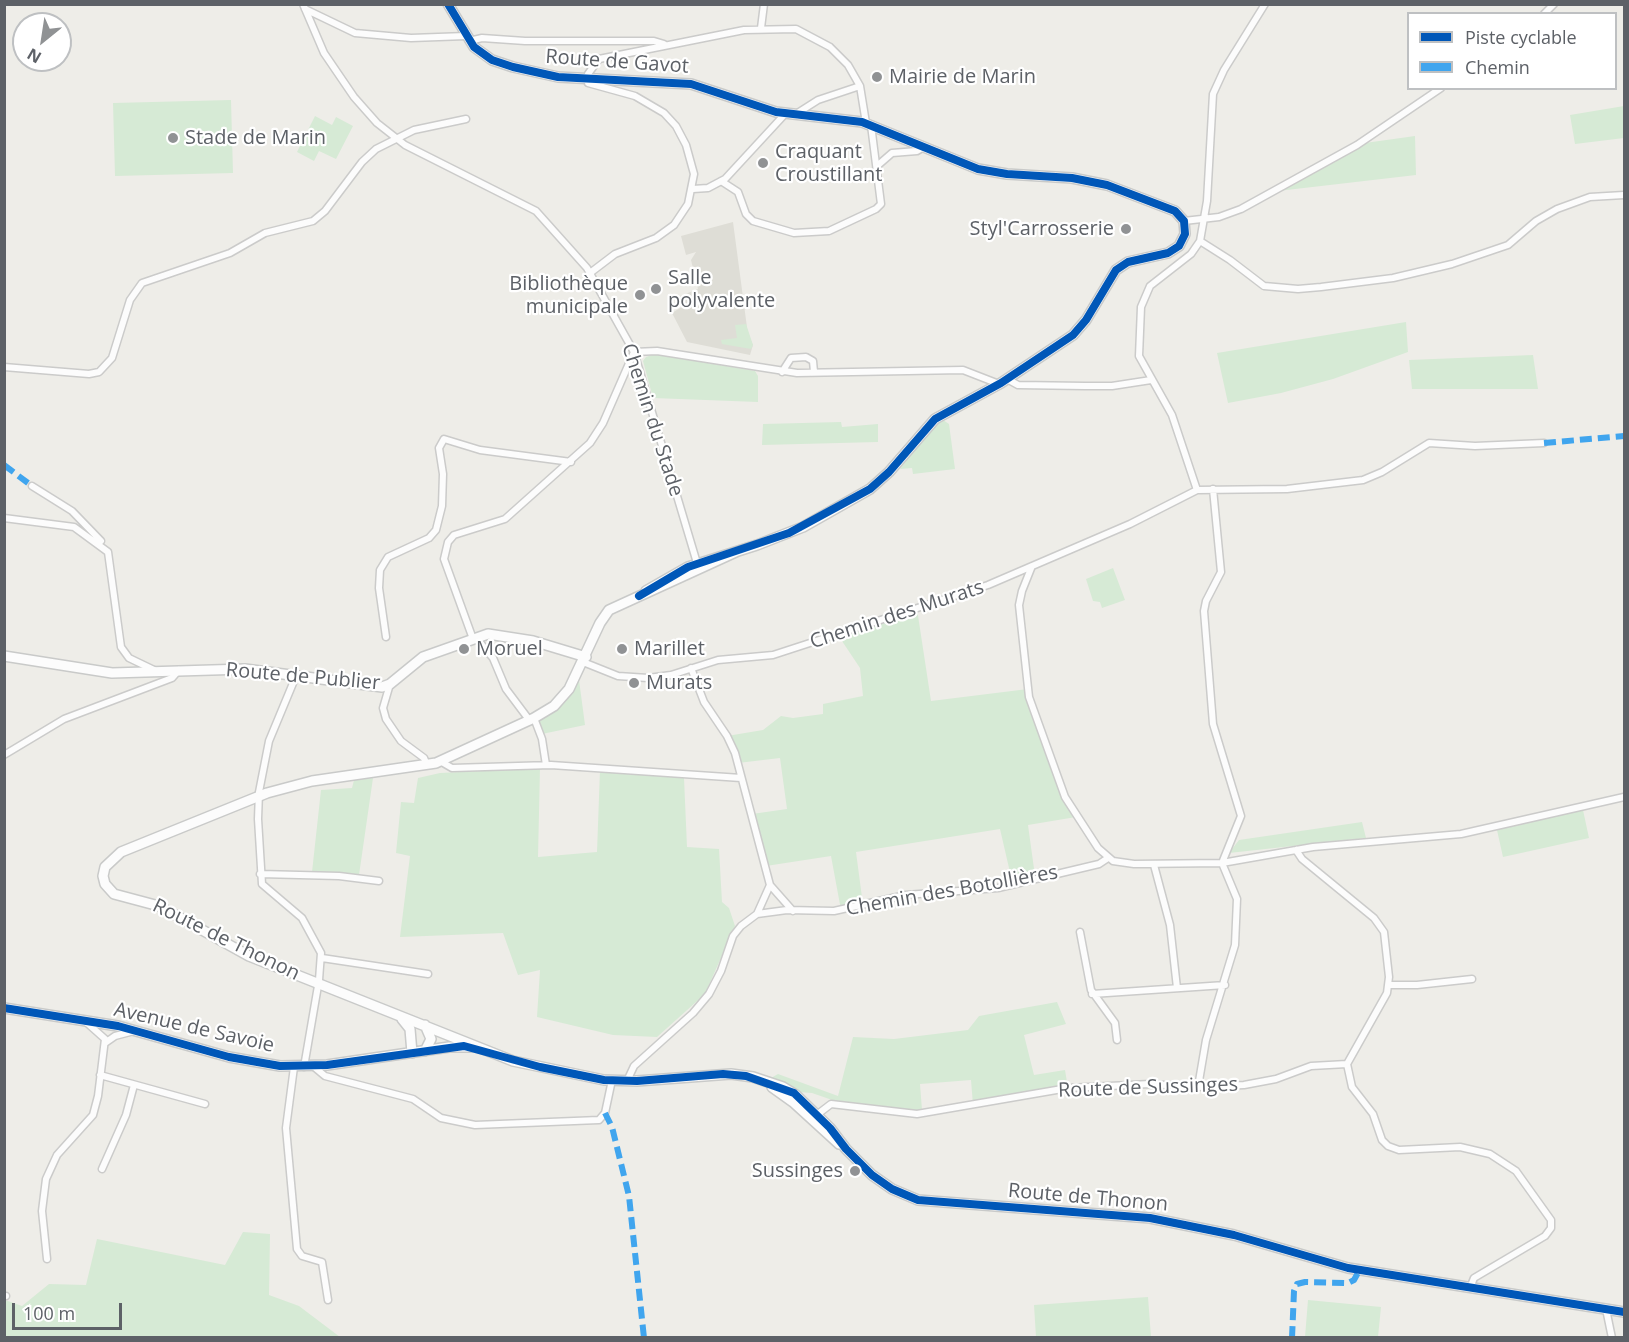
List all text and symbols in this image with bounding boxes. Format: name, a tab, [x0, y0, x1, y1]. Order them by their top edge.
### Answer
north arrow	[12, 12, 72, 72]
legend	[1407, 12, 1617, 90]
text: Piste cyclable	[1465, 25, 1577, 49]
text: N	[23, 43, 45, 69]
street label: Route de Gavot	[545, 45, 689, 79]
text: Chemin	[1465, 55, 1530, 79]
place label: Mairie de Marin	[889, 65, 1036, 89]
marker: Mairie de Marin	[870, 70, 884, 84]
place label: Stade de Marin	[185, 126, 326, 150]
marker: Stade de Marin	[166, 131, 180, 145]
place label: Craquant Croustillant	[775, 140, 882, 187]
marker: Craquant Croustillant	[756, 156, 770, 170]
place label: Styl'Carrosserie	[970, 217, 1114, 241]
marker: Styl'Carrosserie	[1119, 222, 1133, 236]
place label: Salle polyvalente	[668, 266, 775, 313]
place label: Bibliothèque municipale	[509, 272, 628, 319]
marker: Salle polyvalente	[649, 282, 663, 296]
marker: Bibliothèque municipale	[633, 288, 647, 302]
street label: Chemin du Stade	[616, 340, 688, 500]
street label: Chemin des Murats	[807, 576, 987, 654]
place label: Moruel	[476, 637, 543, 661]
place label: Marillet	[634, 637, 705, 661]
marker: Moruel	[457, 642, 471, 656]
marker: Marillet	[615, 642, 629, 656]
street label: Route de Publier	[225, 658, 381, 696]
place label: Murats	[646, 671, 712, 695]
marker: Murats	[627, 676, 641, 690]
street label: Chemin des Botollières	[844, 861, 1060, 921]
street label: Route de Thonon	[149, 894, 303, 986]
street label: Avenue de Savoie	[111, 998, 277, 1058]
street label: Route de Sussinges	[1058, 1073, 1238, 1103]
place label: Sussinges	[752, 1159, 843, 1183]
marker: Sussinges	[848, 1164, 862, 1178]
street label: Route de Thonon	[1007, 1179, 1169, 1217]
scale bar	[15, 1291, 124, 1329]
text: 100 m	[23, 1301, 75, 1325]

